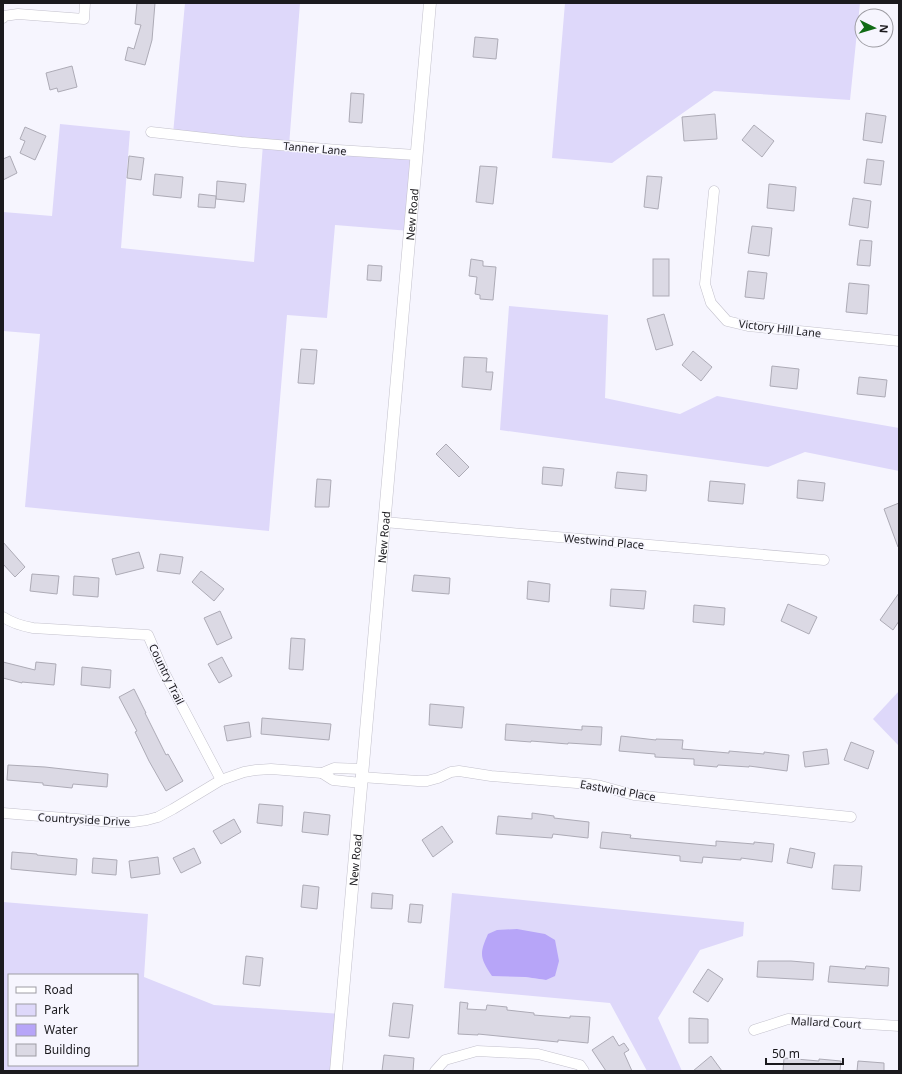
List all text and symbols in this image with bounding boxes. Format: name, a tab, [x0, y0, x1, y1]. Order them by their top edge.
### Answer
north arrow	[854, 8, 894, 48]
text: N	[877, 24, 892, 34]
street label: Tanner Lane	[283, 138, 347, 158]
street label: New Road	[402, 188, 421, 241]
street label: Victory Hill Lane	[738, 316, 822, 340]
street label: New Road	[373, 510, 393, 564]
street label: Westwind Place	[563, 530, 645, 552]
street label: Country Trail	[146, 641, 188, 707]
street label: Eastwind Place	[579, 776, 657, 804]
street label: Countryside Drive	[37, 809, 131, 829]
street label: New Road	[345, 833, 364, 887]
legend	[8, 974, 138, 1066]
text: Road	[44, 981, 73, 998]
text: Park	[44, 1001, 70, 1018]
street label: Mallard Court	[790, 1013, 862, 1031]
text: Water	[44, 1021, 78, 1038]
scale bar	[766, 1040, 843, 1066]
text: Building	[44, 1041, 91, 1058]
text: 50 m	[772, 1045, 800, 1062]

